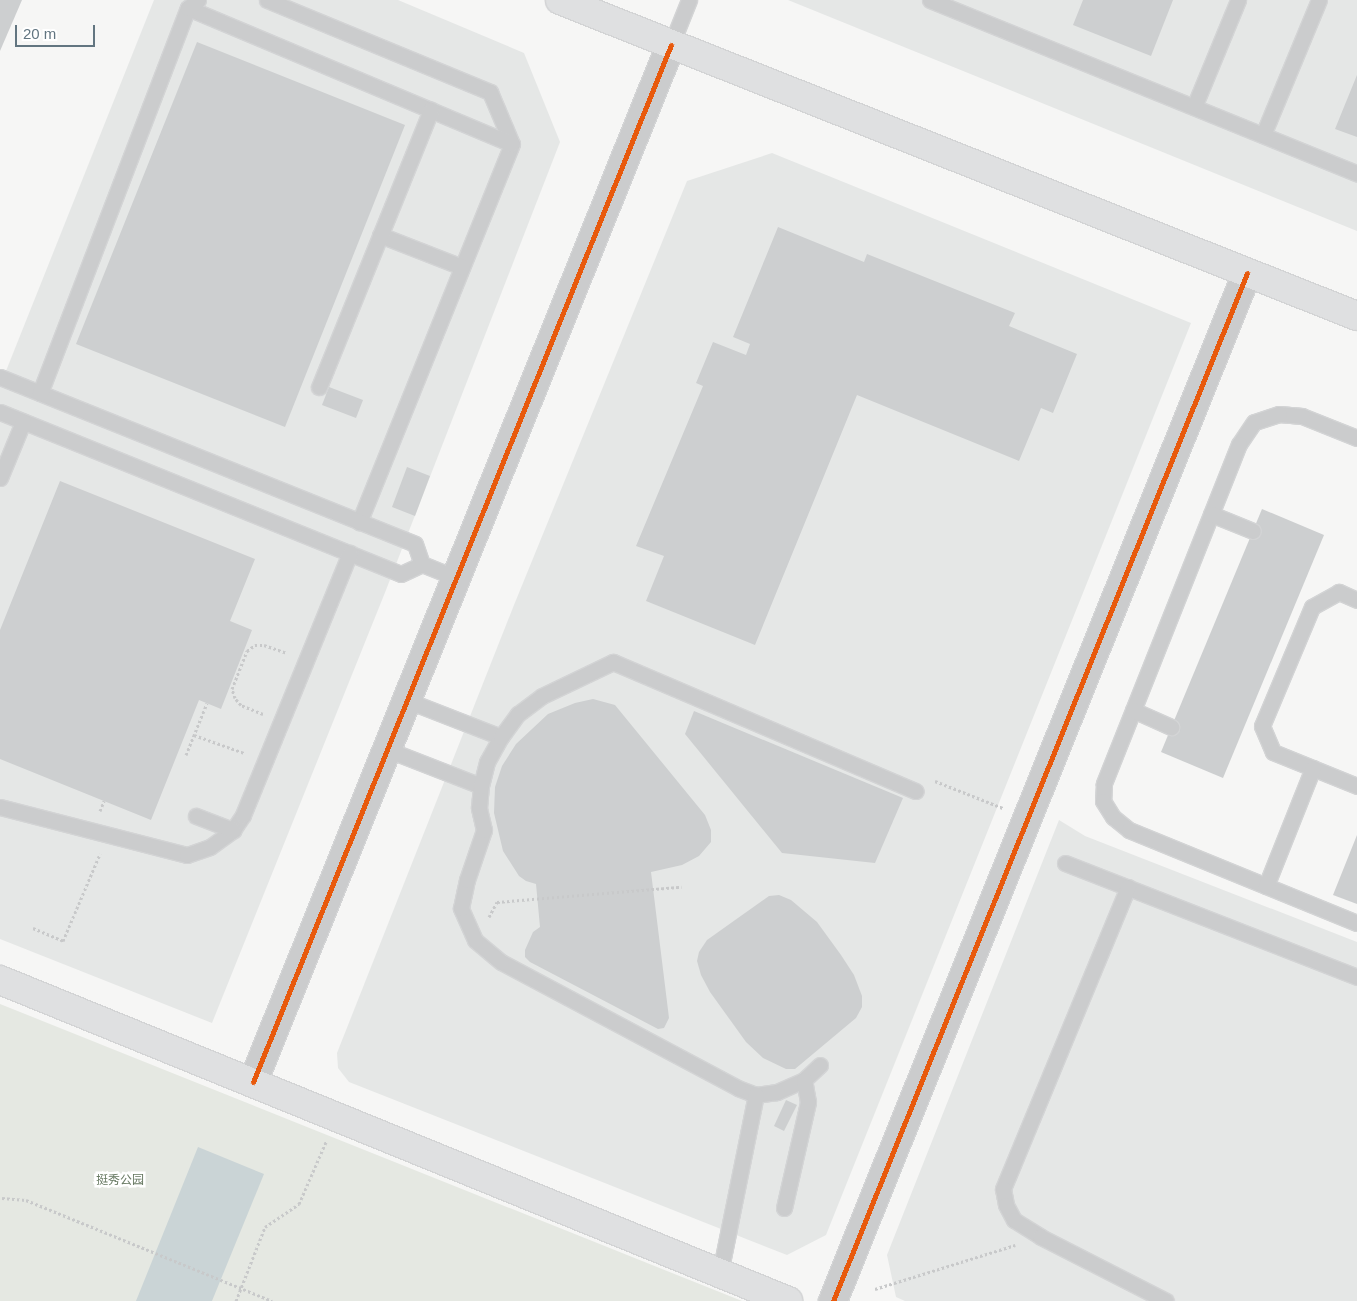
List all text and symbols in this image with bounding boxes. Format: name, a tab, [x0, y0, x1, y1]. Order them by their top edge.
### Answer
scale bar	[18, 15, 98, 47]
text: 20 m	[23, 25, 56, 42]
park label: 挺秀公园	[96, 1174, 144, 1188]

